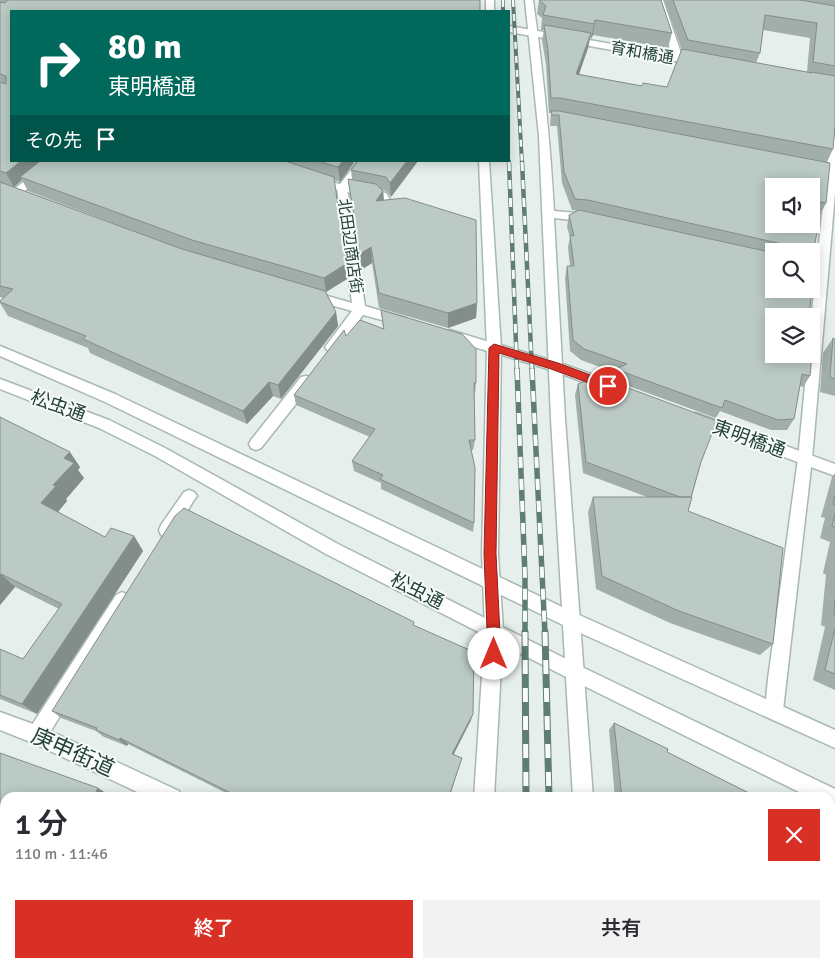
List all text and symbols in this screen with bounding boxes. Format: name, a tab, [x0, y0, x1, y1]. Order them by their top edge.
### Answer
text: 80 m	[108, 25, 182, 68]
icon: right	[25, 30, 90, 95]
street label: 育和橋通	[609, 38, 675, 68]
text: 東明橋通	[108, 73, 196, 100]
icon: arrive	[92, 125, 120, 153]
text: その先	[25, 129, 82, 153]
map controls	[765, 178, 820, 363]
button: sound	[765, 178, 820, 233]
street label: 北田辺商店街	[333, 197, 367, 295]
button: search	[765, 243, 820, 298]
button: layers	[765, 308, 820, 363]
pin	[587, 365, 629, 407]
icon: arrive	[594, 372, 622, 400]
street label: 松虫通	[27, 385, 89, 427]
street label: 東明橋通	[709, 415, 789, 463]
street label: 松虫通	[386, 567, 448, 615]
position arrow	[467, 627, 519, 679]
street label: 庚申街道	[27, 722, 119, 782]
text: 1 分	[15, 806, 68, 843]
button: close	[768, 809, 820, 861]
text: 110 m · 11:46	[15, 844, 108, 864]
button: 終了	[15, 900, 413, 958]
button: 共有	[423, 900, 820, 958]

